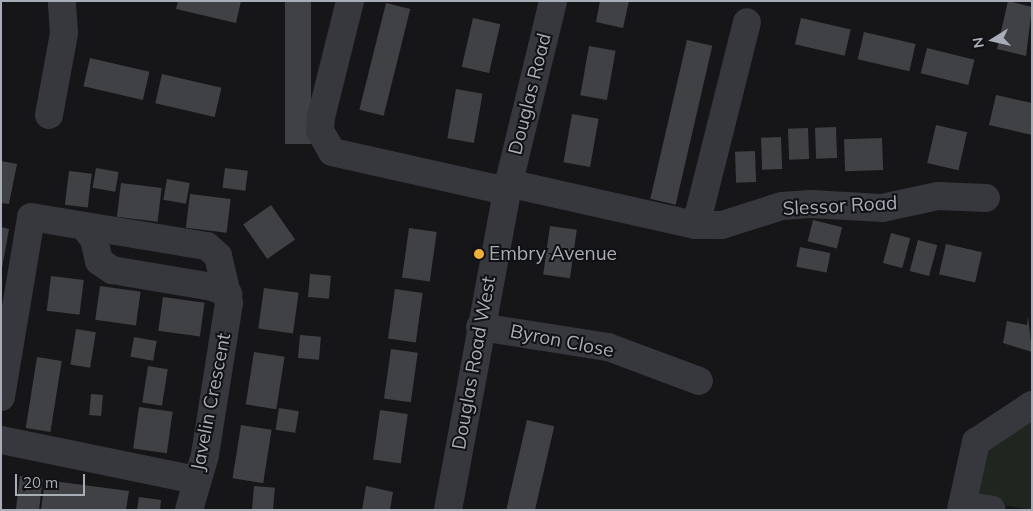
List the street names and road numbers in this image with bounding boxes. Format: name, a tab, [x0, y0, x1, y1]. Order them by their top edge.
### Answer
street label: Douglas Road	[504, 31, 556, 157]
street label: Slessor Road	[782, 192, 898, 220]
street label: Douglas Road West	[448, 275, 500, 451]
street label: Byron Close	[508, 320, 616, 362]
street label: Javelin Crescent	[186, 331, 236, 473]

